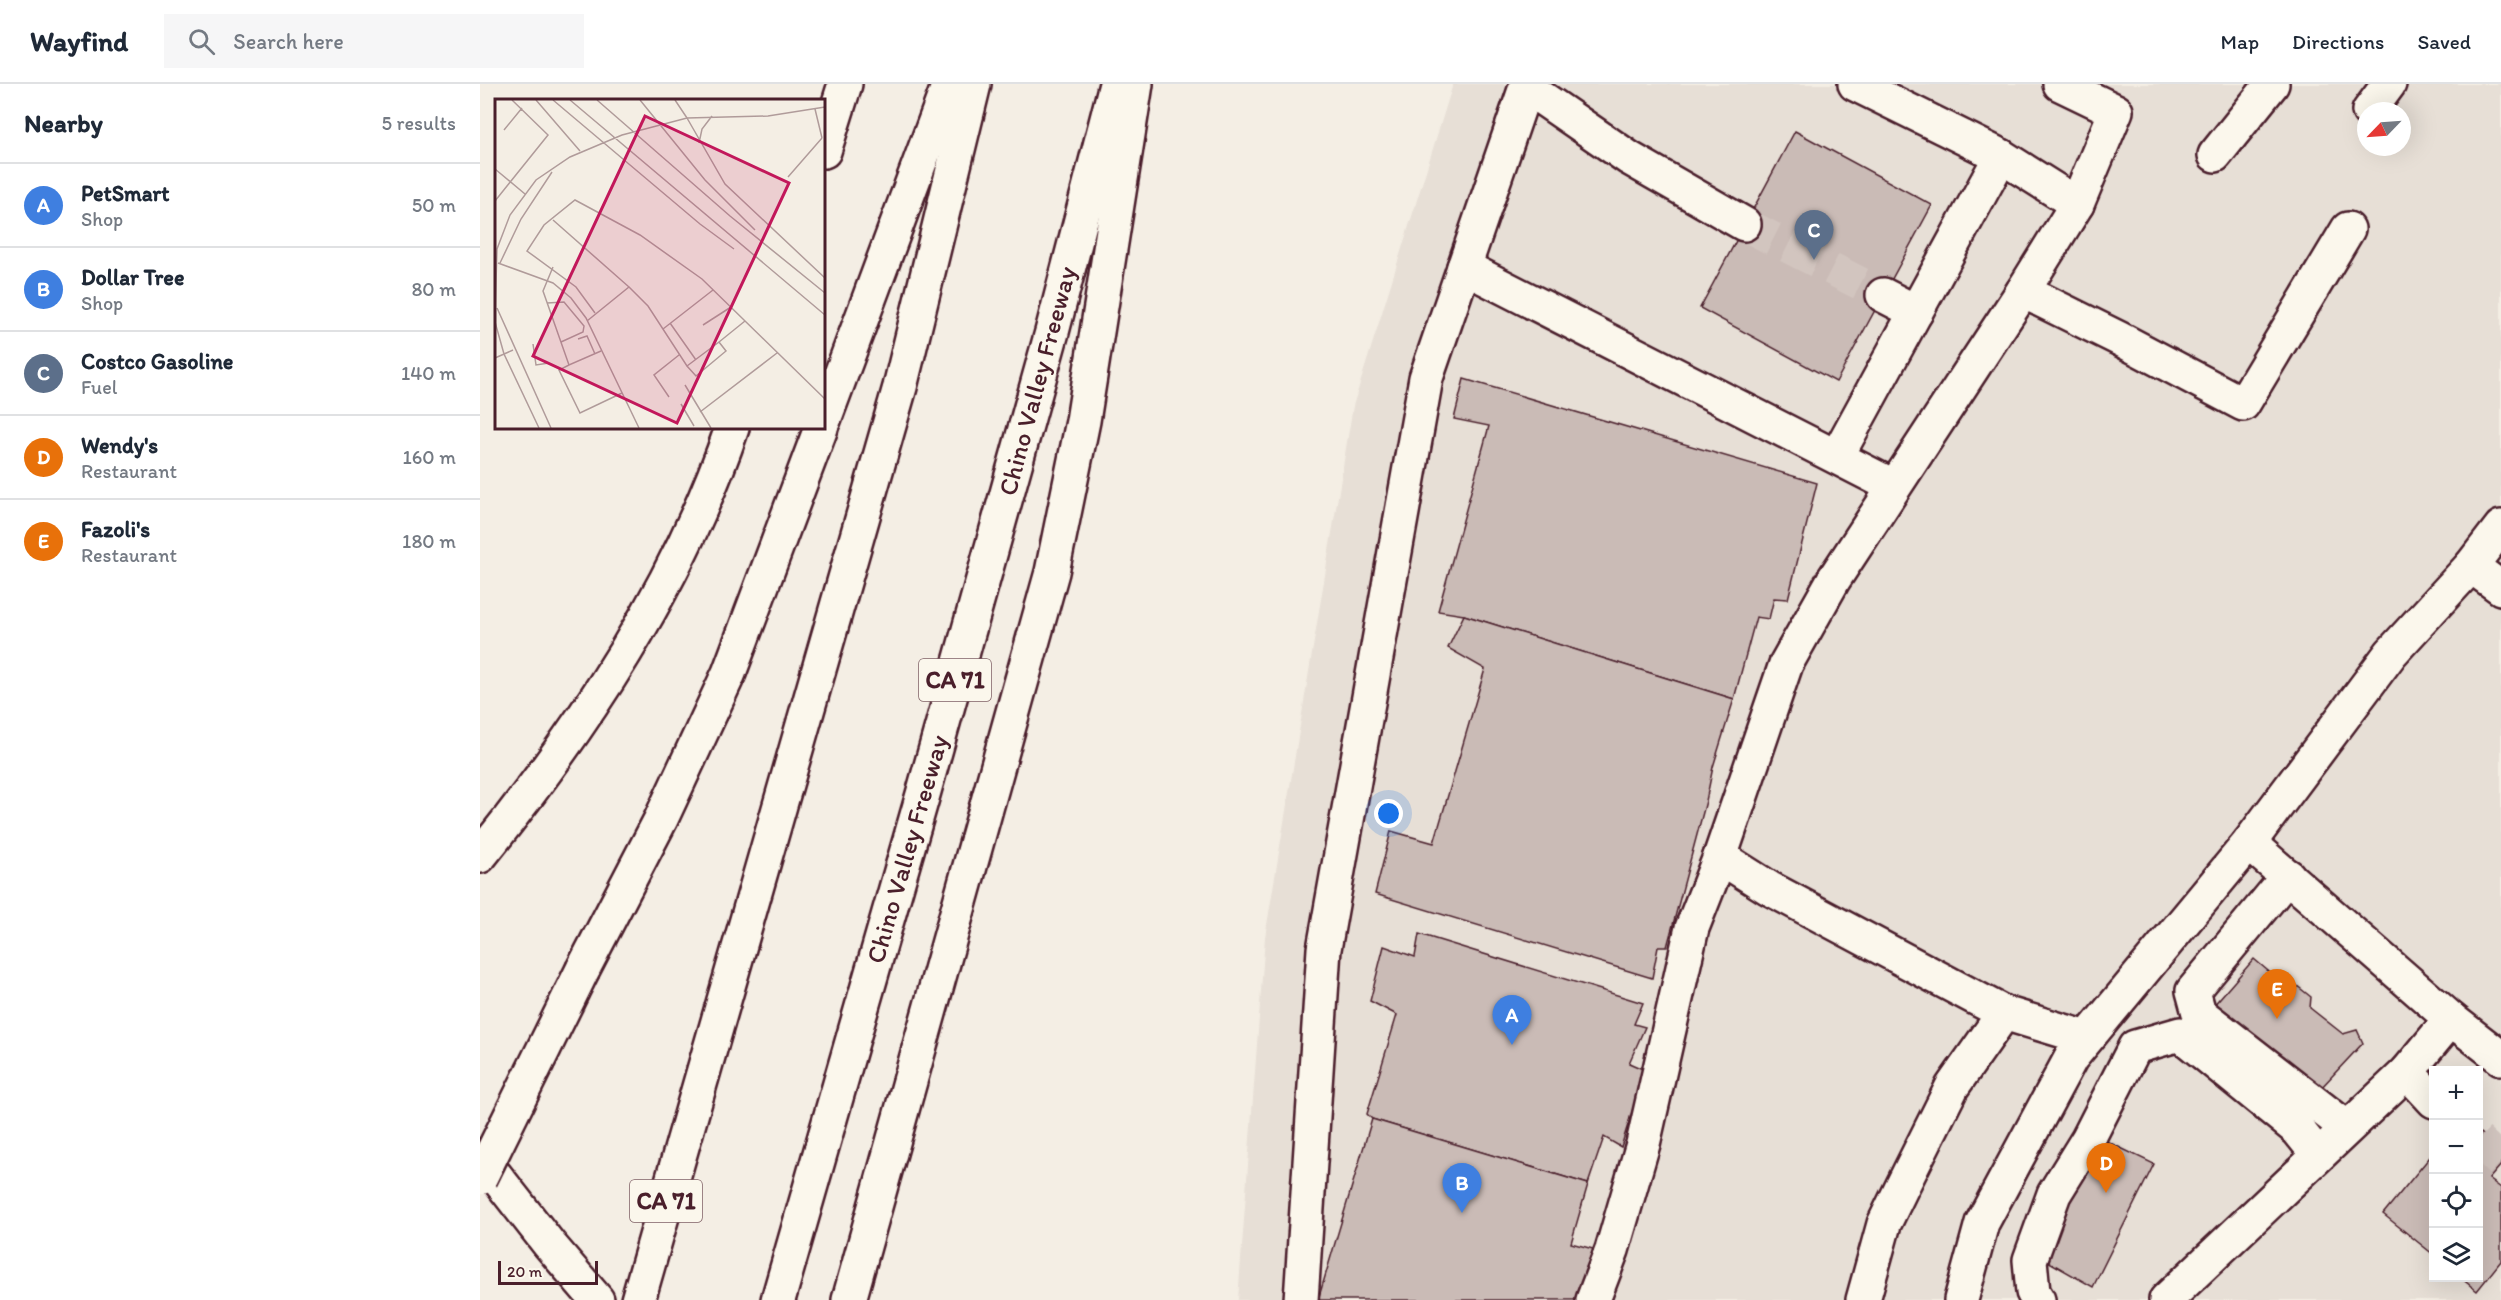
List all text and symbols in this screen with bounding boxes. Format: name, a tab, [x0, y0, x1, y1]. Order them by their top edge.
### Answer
search box	[164, 14, 584, 68]
text: Wayfind	[30, 24, 128, 58]
icon: search	[185, 25, 218, 58]
text: Search here	[233, 28, 344, 55]
text: Map	[2221, 29, 2259, 54]
text: Directions	[2292, 29, 2384, 54]
text: Saved	[2417, 29, 2471, 54]
inset map	[495, 99, 825, 429]
north arrow	[2357, 102, 2411, 156]
text: Nearby	[24, 107, 103, 139]
text: 5 results	[382, 111, 456, 135]
text: PetSmart	[81, 180, 170, 207]
text: A	[37, 193, 50, 217]
text: 50 m	[412, 193, 456, 217]
text: Shop	[81, 207, 123, 231]
pin: C	[1794, 210, 1834, 260]
street label: Chino Valley Freeway	[991, 263, 1083, 499]
text: Dollar Tree	[81, 264, 184, 291]
text: B	[37, 277, 50, 301]
text: 80 m	[411, 277, 456, 301]
text: Shop	[81, 291, 123, 315]
text: Costco Gasoline	[81, 348, 233, 375]
text: C	[37, 361, 50, 385]
text: 140 m	[401, 361, 456, 385]
text: Fuel	[81, 375, 117, 399]
text: Wendy's	[81, 432, 158, 459]
text: D	[37, 445, 50, 469]
text: 160 m	[403, 445, 456, 469]
text: Restaurant	[81, 459, 177, 483]
text: Fazoli's	[81, 516, 150, 543]
text: E	[38, 529, 49, 553]
text: 180 m	[402, 529, 456, 553]
text: Restaurant	[81, 543, 177, 567]
road number: CA 71	[919, 659, 991, 701]
street label: Chino Valley Freeway	[859, 731, 955, 967]
your location	[1374, 799, 1403, 828]
pin: E	[2258, 970, 2296, 1019]
pin: A	[1492, 996, 1532, 1045]
map controls	[2429, 1066, 2483, 1282]
button: +	[2429, 1066, 2483, 1120]
button: −	[2429, 1120, 2483, 1174]
pin: D	[2086, 1144, 2126, 1193]
pin: B	[1442, 1164, 1482, 1213]
button: locate	[2429, 1174, 2483, 1228]
road number: CA 71	[630, 1180, 702, 1222]
button: layers	[2429, 1228, 2483, 1282]
scale bar	[498, 1258, 598, 1286]
text: 20 m	[507, 1262, 542, 1281]

